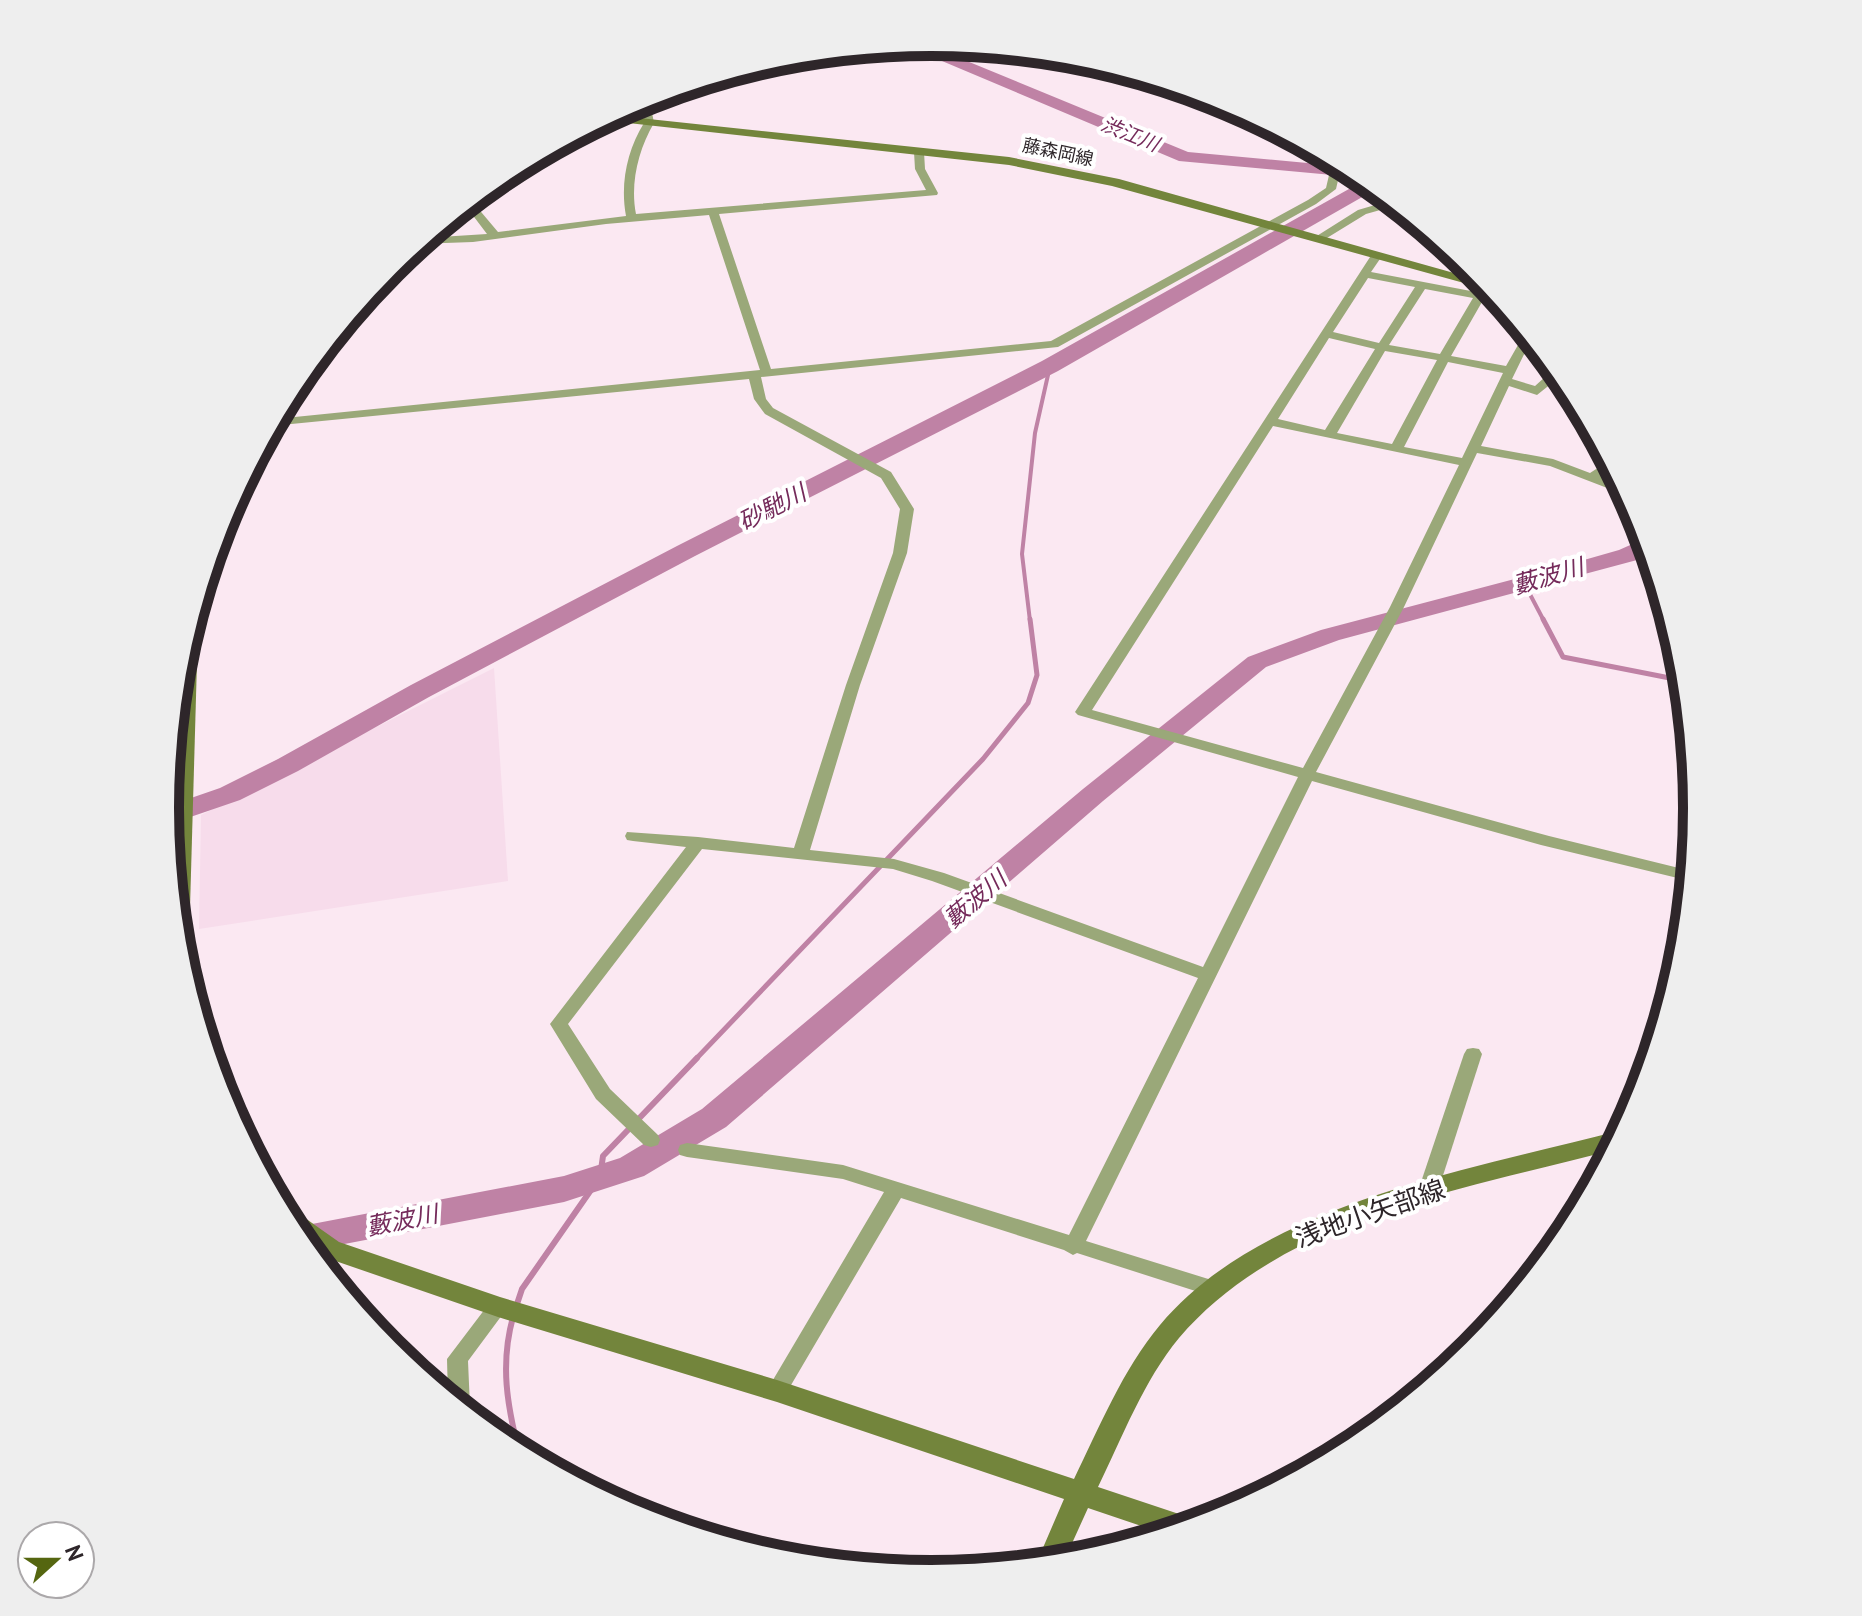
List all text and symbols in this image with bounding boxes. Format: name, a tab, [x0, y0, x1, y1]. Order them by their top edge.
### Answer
water label: 渋江川	[1097, 111, 1165, 158]
street label: 藤森岡線	[1020, 133, 1096, 171]
water label: 砂馳川	[733, 475, 814, 537]
water label: 藪波川	[1509, 550, 1590, 601]
water label: 藪波川	[937, 862, 1015, 934]
street label: 浅地小矢部線	[1291, 1172, 1449, 1254]
water label: 藪波川	[364, 1197, 443, 1242]
north arrow	[16, 1520, 96, 1600]
text: N	[59, 1541, 90, 1565]

